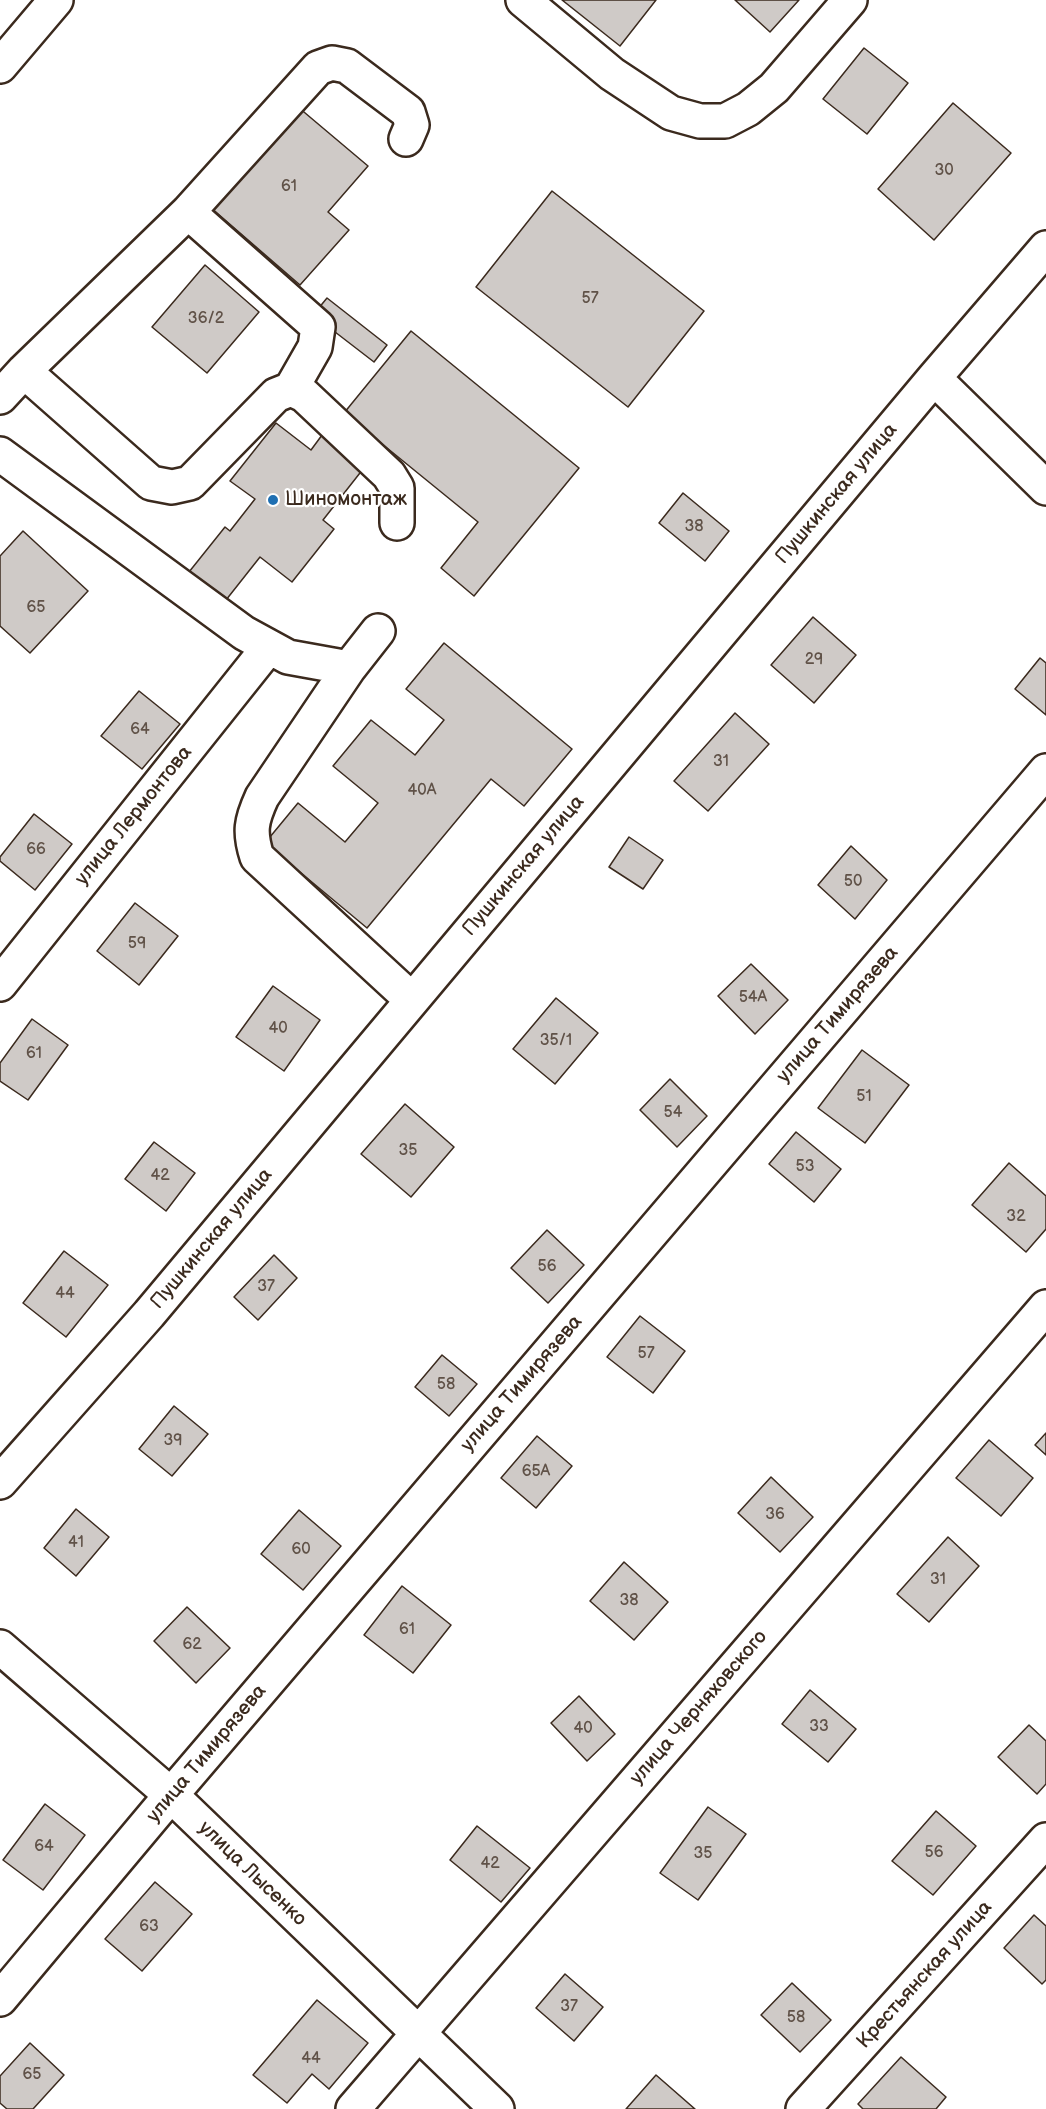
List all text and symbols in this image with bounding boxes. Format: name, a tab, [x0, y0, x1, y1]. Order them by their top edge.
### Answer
house number: 30	[934, 161, 954, 181]
house number: 61	[281, 177, 297, 197]
house number: 57	[581, 289, 599, 309]
house number: 36/2	[188, 309, 224, 329]
street label: Пушкинская улица	[771, 419, 903, 569]
place label: Шиномонтаж	[285, 488, 407, 512]
marker: Шиномонтаж	[266, 493, 280, 507]
house number: 38	[684, 517, 704, 537]
house number: 65	[27, 598, 45, 618]
house number: 29	[805, 650, 823, 670]
house number: 64	[130, 720, 150, 740]
street label: улица Лермонтова	[70, 741, 198, 891]
house number: 31	[713, 752, 729, 772]
house number: 40А	[408, 781, 436, 801]
street label: Пушкинская улица	[458, 791, 590, 941]
house number: 66	[26, 840, 46, 860]
house number: 50	[844, 872, 862, 892]
house number: 59	[128, 934, 146, 954]
street label: улица Тимирязева	[772, 942, 904, 1088]
house number: 54А	[739, 988, 767, 1008]
house number: 40	[268, 1019, 288, 1039]
house number: 35/1	[540, 1031, 572, 1051]
house number: 61	[26, 1044, 42, 1064]
house number: 51	[856, 1087, 872, 1107]
house number: 54	[664, 1103, 682, 1123]
house number: 35	[398, 1141, 418, 1161]
house number: 53	[795, 1157, 815, 1177]
street label: Пушкинская улица	[146, 1164, 278, 1314]
house number: 42	[150, 1166, 170, 1186]
house number: 32	[1006, 1207, 1026, 1227]
house number: 56	[538, 1257, 556, 1277]
house number: 37	[257, 1277, 275, 1297]
house number: 44	[55, 1284, 75, 1304]
street label: улица Тимирязева	[456, 1311, 588, 1457]
house number: 57	[637, 1344, 655, 1364]
house number: 58	[437, 1375, 455, 1395]
house number: 39	[163, 1431, 183, 1451]
house number: 65А	[522, 1462, 550, 1482]
house number: 36	[765, 1505, 785, 1525]
house number: 41	[68, 1533, 84, 1553]
house number: 60	[291, 1540, 311, 1560]
house number: 31	[930, 1570, 946, 1590]
house number: 38	[619, 1591, 639, 1611]
house number: 61	[399, 1620, 415, 1640]
street label: улица Черняховского	[625, 1626, 773, 1790]
house number: 62	[182, 1635, 202, 1655]
street label: улица Тимирязева	[142, 1680, 272, 1828]
house number: 33	[809, 1717, 829, 1737]
house number: 40	[573, 1719, 593, 1739]
street label: улица Лысенко	[193, 1816, 311, 1932]
house number: 64	[34, 1837, 54, 1857]
house number: 56	[925, 1843, 943, 1863]
house number: 35	[693, 1844, 713, 1864]
house number: 42	[480, 1854, 500, 1874]
street label: Крестьянская улица	[852, 1896, 998, 2054]
house number: 63	[139, 1917, 159, 1937]
house number: 37	[560, 1997, 578, 2017]
house number: 58	[787, 2008, 805, 2028]
house number: 44	[301, 2049, 321, 2069]
house number: 65	[23, 2065, 41, 2085]

